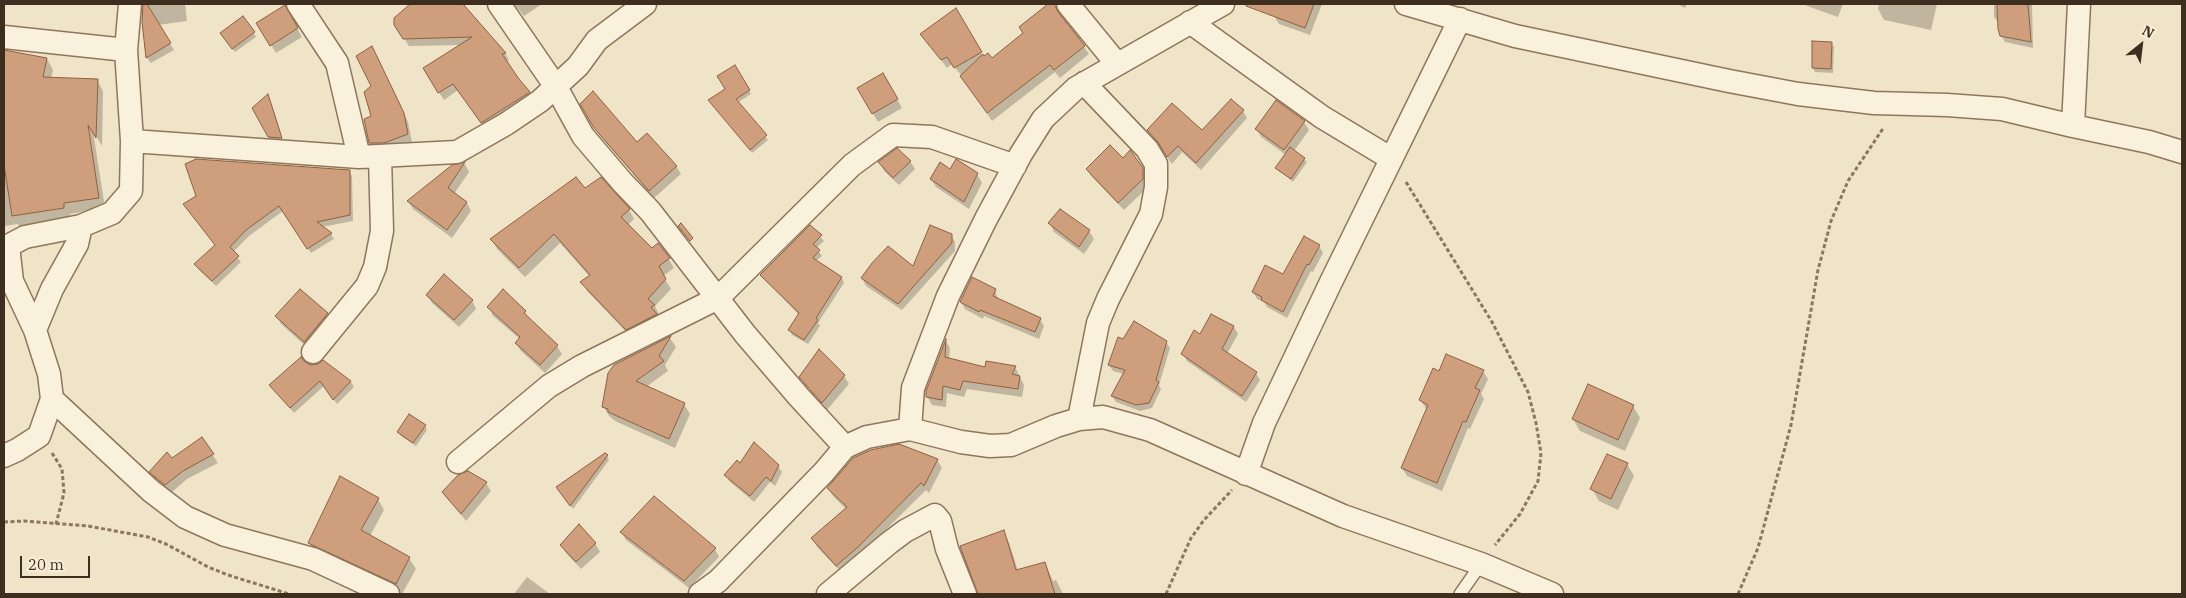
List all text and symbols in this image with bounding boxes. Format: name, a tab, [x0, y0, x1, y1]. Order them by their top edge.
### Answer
north arrow	[2116, 20, 2166, 70]
text: N	[2139, 21, 2157, 42]
scale bar	[22, 546, 92, 578]
text: 20 m	[28, 555, 64, 574]

